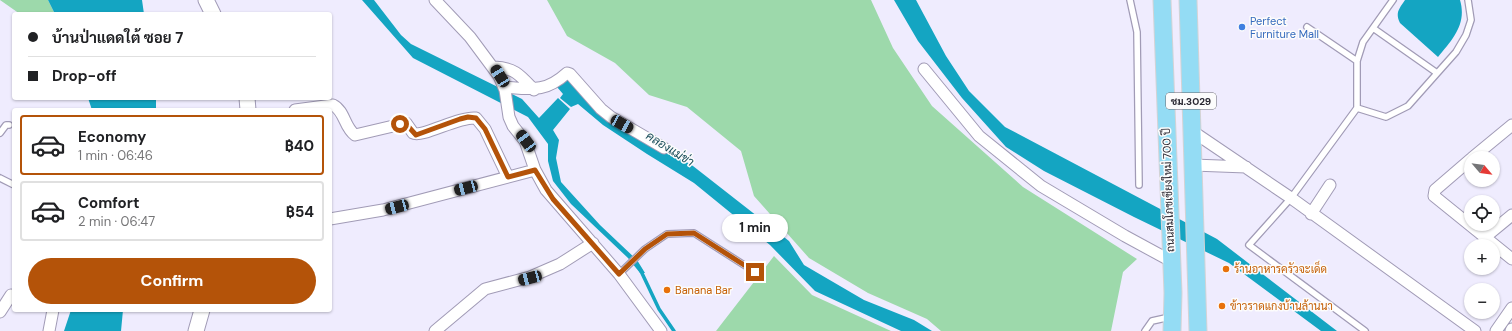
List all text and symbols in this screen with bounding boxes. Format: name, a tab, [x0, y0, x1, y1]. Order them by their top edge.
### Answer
place label: Perfect Furniture Mall	[1250, 14, 1319, 41]
marker: Perfect Furniture Mall	[1237, 22, 1247, 32]
text: บ้านป่าแดดใต้ ซอย 7	[52, 28, 183, 48]
car	[489, 63, 511, 89]
text: Drop-off	[52, 66, 117, 86]
road number: ชม.3029	[1166, 93, 1216, 109]
car	[609, 113, 635, 135]
route start	[391, 115, 409, 133]
icon: car	[30, 127, 66, 163]
text: Economy	[78, 127, 146, 147]
car	[514, 128, 538, 154]
water label: คลองแม่ข่า	[643, 128, 697, 170]
street label: ถนนสมโภชเชียงใหม่ 700 ปี	[1158, 128, 1177, 252]
text: ฿40	[285, 136, 314, 156]
text: 1 min · 06:46	[78, 147, 153, 164]
north arrow	[1464, 151, 1500, 187]
map controls	[1464, 151, 1500, 319]
car	[453, 179, 479, 197]
icon: car	[30, 193, 66, 229]
text: Comfort	[78, 193, 139, 213]
button: locate	[1464, 195, 1500, 231]
car	[384, 198, 410, 216]
text: ฿54	[286, 202, 314, 222]
text: 2 min · 06:47	[78, 213, 155, 230]
callout: 1 min	[722, 214, 788, 242]
text: 1 min	[739, 219, 771, 236]
button: +	[1464, 239, 1500, 275]
button: Confirm	[28, 258, 316, 304]
place label: ร้านอาหารครัวจะเด็ด	[1234, 260, 1327, 276]
route end	[746, 263, 764, 281]
marker: ร้านอาหารครัวจะเด็ด	[1221, 264, 1231, 274]
car	[517, 269, 543, 287]
place label: Banana Bar	[675, 283, 732, 297]
button: −	[1464, 283, 1500, 319]
marker: Banana Bar	[662, 285, 672, 295]
place label: ข้าวราดแกงบ้านล้านนา	[1230, 299, 1333, 313]
marker: ข้าวราดแกงบ้านล้านนา	[1217, 301, 1227, 311]

